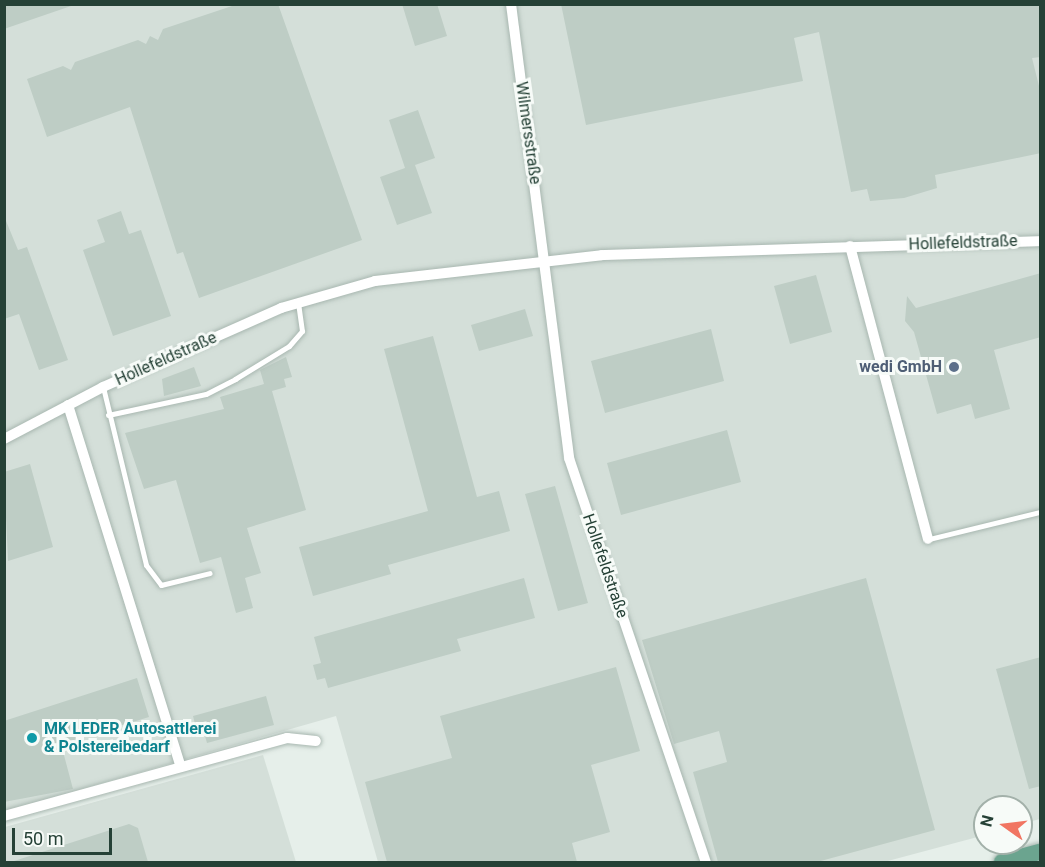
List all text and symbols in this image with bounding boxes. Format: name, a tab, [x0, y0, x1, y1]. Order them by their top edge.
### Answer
street label: Wilmersstraße	[511, 80, 545, 186]
street label: Hollefeldstraße	[908, 232, 1018, 254]
street label: Hollefeldstraße	[112, 328, 220, 390]
place label: wedi GmbH	[859, 357, 942, 377]
marker: wedi GmbH	[947, 360, 961, 374]
street label: Hollefeldstraße	[578, 511, 632, 621]
place label: MK LEDER Autosattlerei & Polstereibedarf	[44, 719, 216, 757]
marker: MK LEDER Autosattlerei & Polstereibedarf	[25, 731, 39, 745]
north arrow	[973, 795, 1033, 855]
text: N	[976, 813, 998, 829]
scale bar	[15, 816, 116, 854]
text: 50 m	[23, 828, 63, 849]

